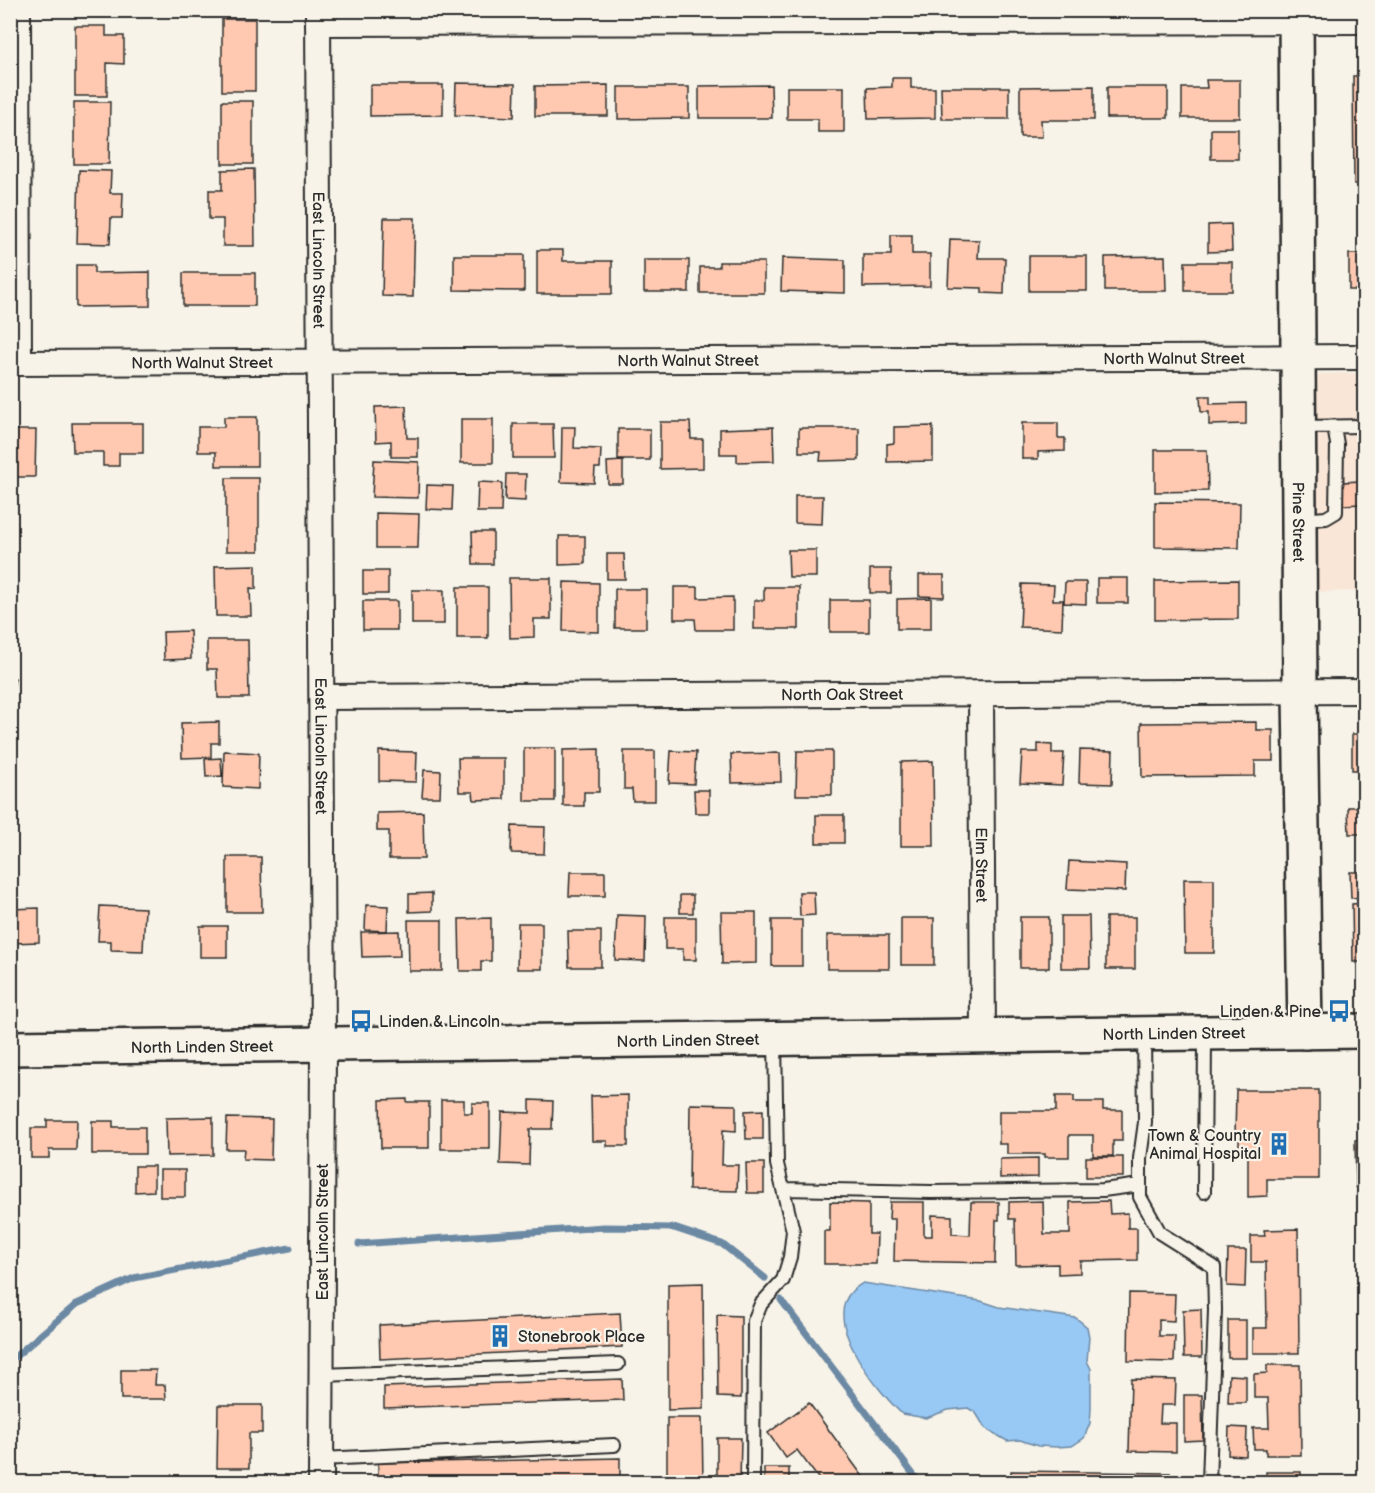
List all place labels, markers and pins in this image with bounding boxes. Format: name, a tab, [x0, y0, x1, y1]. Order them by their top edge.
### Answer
bus stop icon: Linden & Pine	[1326, 998, 1352, 1024]
place label: Linden & Pine	[1220, 1003, 1322, 1022]
bus stop icon: Linden & Lincoln	[348, 1008, 374, 1034]
place label: Linden & Lincoln	[379, 1013, 500, 1032]
place label: Town & Country Animal Hospital	[1148, 1127, 1262, 1164]
building icon: Town & Country Animal Hospital	[1266, 1131, 1292, 1157]
building icon: Stonebrook Place	[487, 1323, 513, 1349]
place label: Stonebrook Place	[518, 1328, 646, 1347]

